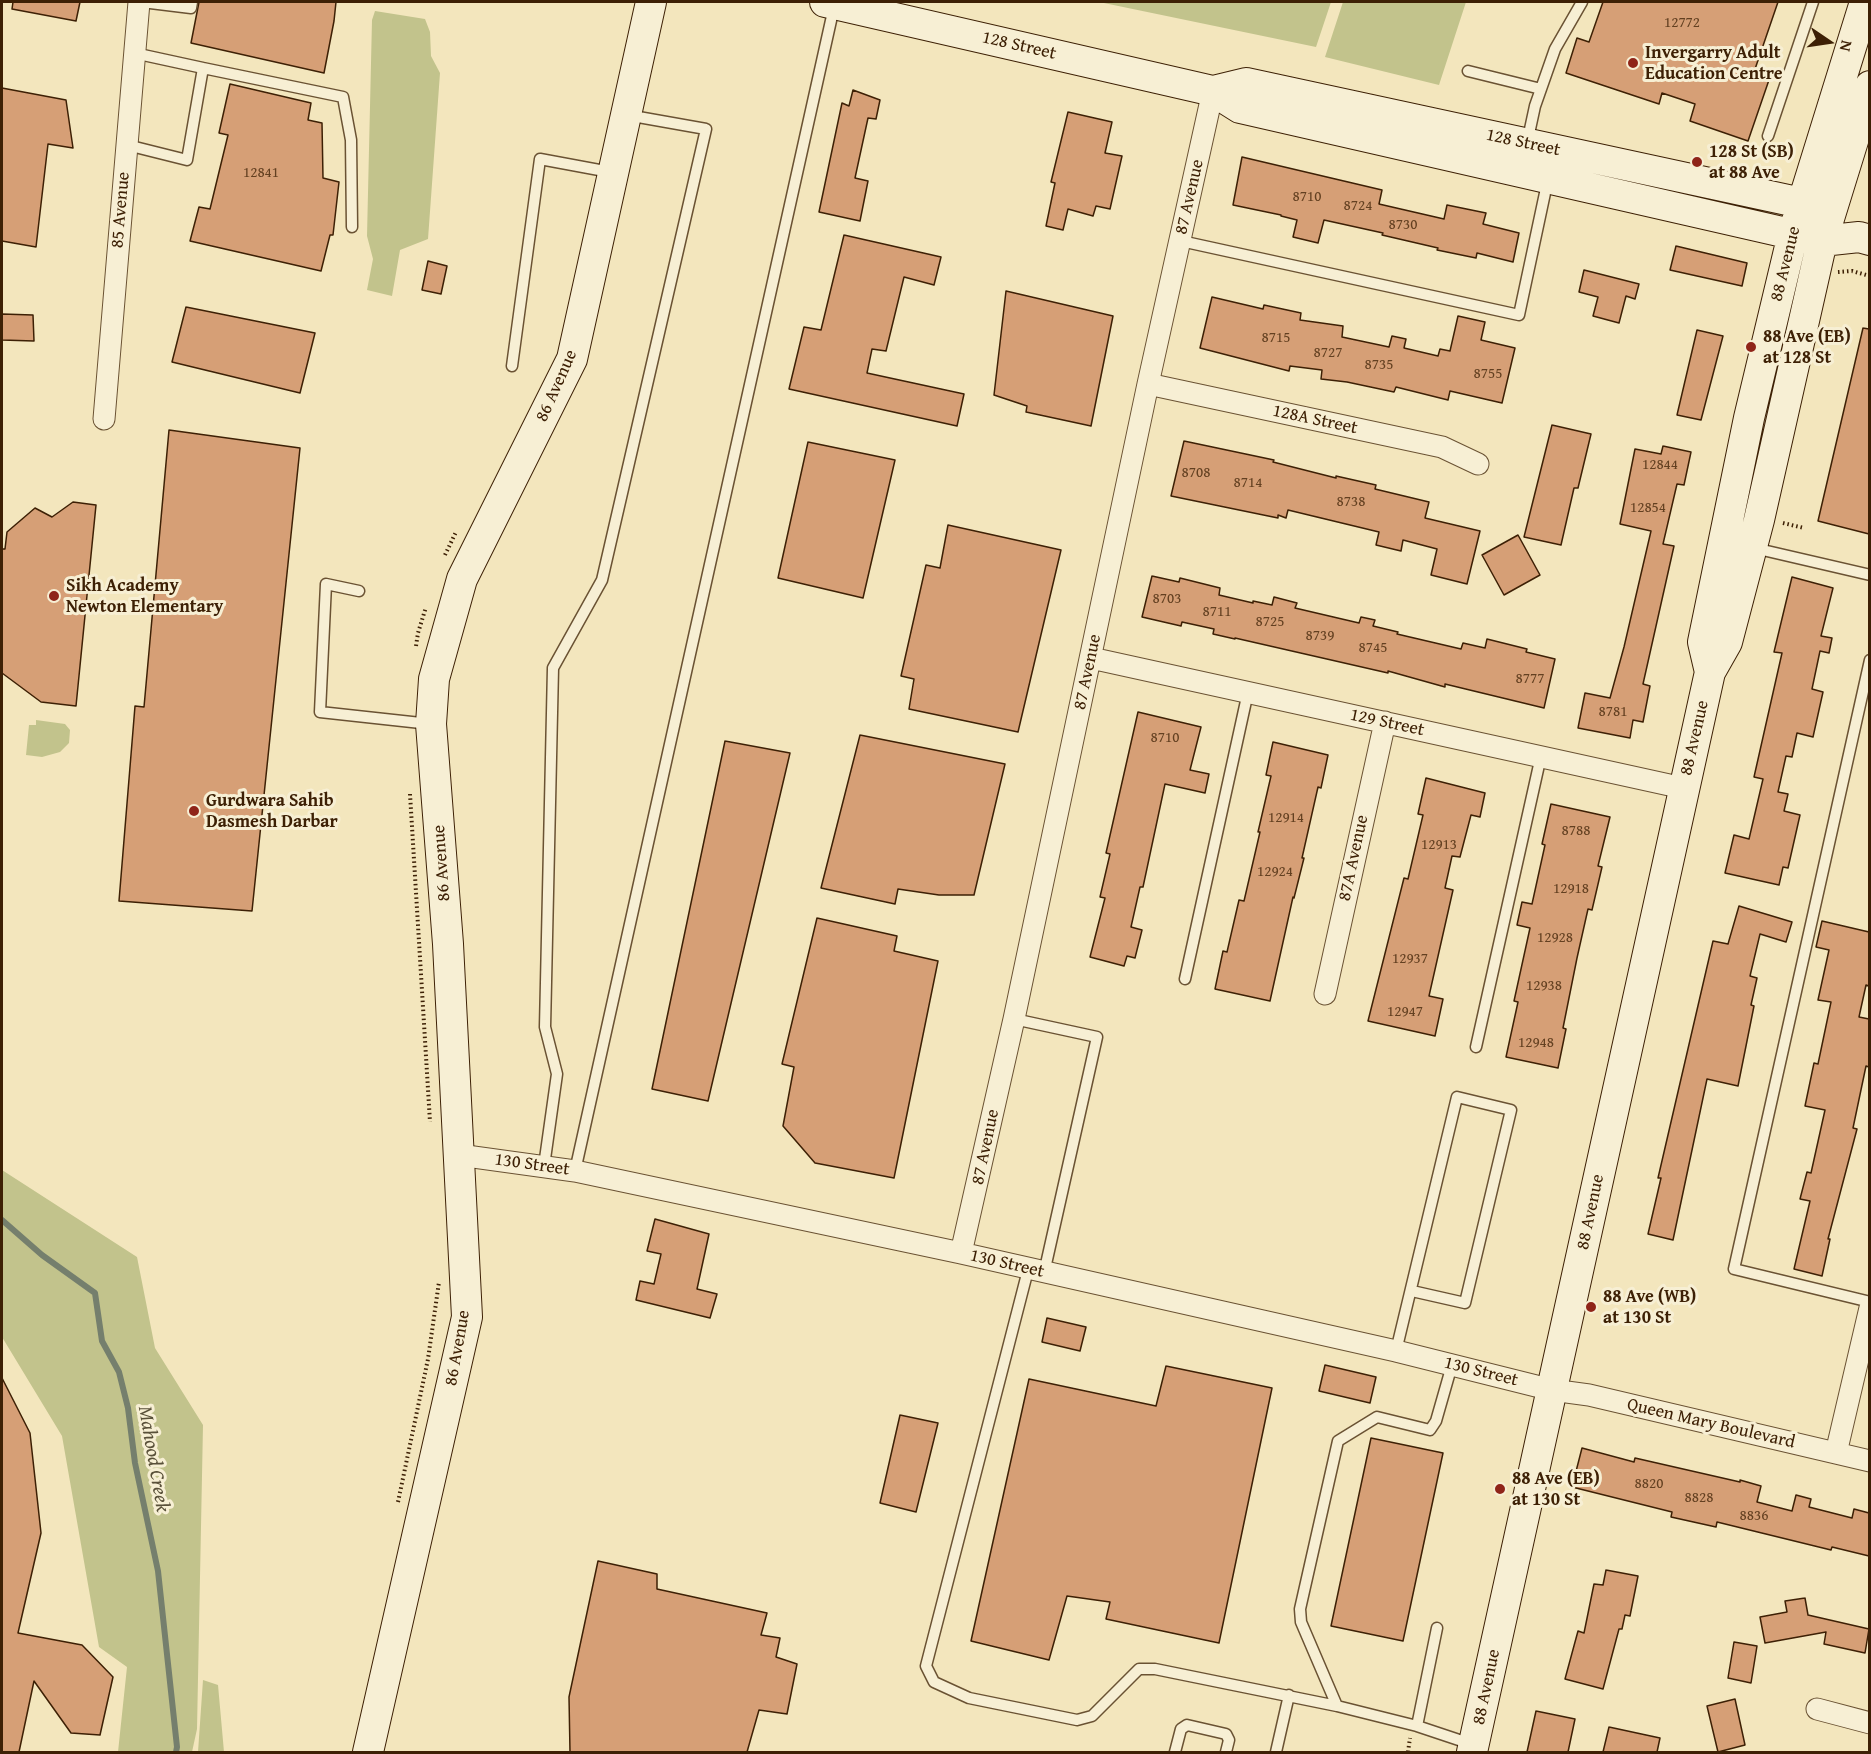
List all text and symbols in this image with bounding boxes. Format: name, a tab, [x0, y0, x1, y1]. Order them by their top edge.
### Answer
north arrow	[1799, 12, 1859, 72]
house number: 12772	[1664, 14, 1700, 32]
street label: 128 Street	[980, 27, 1058, 65]
text: N	[1834, 38, 1859, 54]
place label: Invergarry Adult Education Centre	[1645, 42, 1783, 84]
marker: Invergarry Adult Education Centre	[1626, 56, 1640, 70]
street label: 128 Street	[1484, 125, 1562, 161]
place label: 128 St (SB) at 88 Ave	[1709, 141, 1794, 184]
marker: 128 St (SB) at 88 Ave	[1690, 155, 1704, 169]
street label: 87 Avenue	[1171, 157, 1209, 237]
house number: 12841	[243, 164, 279, 182]
street label: 85 Avenue	[107, 171, 135, 249]
house number: 8710	[1293, 188, 1321, 206]
house number: 8724	[1344, 197, 1372, 215]
house number: 8730	[1389, 216, 1417, 234]
street label: 88 Avenue	[1766, 224, 1806, 304]
place label: 88 Ave (EB) at 128 St	[1763, 326, 1851, 368]
house number: 8715	[1262, 329, 1290, 347]
marker: 88 Ave (EB) at 128 St	[1744, 340, 1758, 354]
house number: 8727	[1314, 344, 1342, 362]
street label: 86 Avenue	[532, 347, 582, 425]
house number: 8735	[1365, 356, 1393, 374]
house number: 8755	[1474, 365, 1502, 383]
street label: 128A Street	[1270, 400, 1360, 440]
house number: 12844	[1642, 456, 1678, 474]
house number: 8708	[1182, 464, 1210, 482]
house number: 8714	[1234, 474, 1262, 492]
house number: 8738	[1337, 493, 1365, 511]
house number: 12854	[1630, 499, 1666, 517]
place label: Sikh Academy Newton Elementary	[66, 575, 223, 618]
marker: Sikh Academy Newton Elementary	[47, 589, 61, 603]
house number: 8703	[1153, 590, 1181, 608]
house number: 8711	[1203, 603, 1231, 621]
house number: 8725	[1256, 613, 1284, 631]
house number: 8739	[1306, 627, 1334, 645]
street label: 87 Avenue	[1069, 632, 1107, 712]
house number: 8745	[1359, 639, 1387, 657]
house number: 8777	[1516, 670, 1544, 688]
street label: 88 Avenue	[1676, 698, 1714, 778]
house number: 8781	[1599, 703, 1627, 721]
street label: 129 Street	[1348, 705, 1426, 741]
house number: 8710	[1151, 729, 1179, 747]
place label: Gurdwara Sahib Dasmesh Darbar	[206, 790, 338, 832]
marker: Gurdwara Sahib Dasmesh Darbar	[187, 804, 201, 818]
house number: 12914	[1268, 809, 1304, 827]
street label: 87A Avenue	[1334, 813, 1374, 903]
house number: 8788	[1562, 822, 1590, 840]
street label: 86 Avenue	[429, 824, 455, 902]
house number: 12913	[1421, 836, 1457, 854]
house number: 12924	[1257, 863, 1293, 881]
house number: 12918	[1553, 880, 1589, 898]
house number: 12928	[1537, 929, 1573, 947]
house number: 12937	[1392, 950, 1428, 968]
house number: 12938	[1526, 977, 1562, 995]
house number: 12947	[1387, 1003, 1423, 1021]
house number: 12948	[1518, 1034, 1554, 1052]
street label: 87 Avenue	[967, 1107, 1005, 1187]
street label: 130 Street	[493, 1149, 571, 1181]
street label: 88 Avenue	[1572, 1172, 1610, 1252]
street label: 130 Street	[968, 1245, 1046, 1283]
place label: 88 Ave (WB) at 130 St	[1603, 1286, 1696, 1328]
marker: 88 Ave (WB) at 130 St	[1584, 1300, 1598, 1314]
street label: 86 Avenue	[441, 1308, 475, 1388]
street label: 130 Street	[1442, 1352, 1520, 1392]
street label: Queen Mary Boulevard	[1625, 1394, 1797, 1454]
water label: Mahood Creek	[132, 1404, 174, 1514]
place label: 88 Ave (EB) at 130 St	[1512, 1468, 1600, 1510]
house number: 8820	[1635, 1475, 1663, 1493]
marker: 88 Ave (EB) at 130 St	[1493, 1482, 1507, 1496]
house number: 8828	[1685, 1489, 1713, 1507]
house number: 8836	[1740, 1507, 1768, 1525]
street label: 88 Avenue	[1468, 1647, 1506, 1727]

